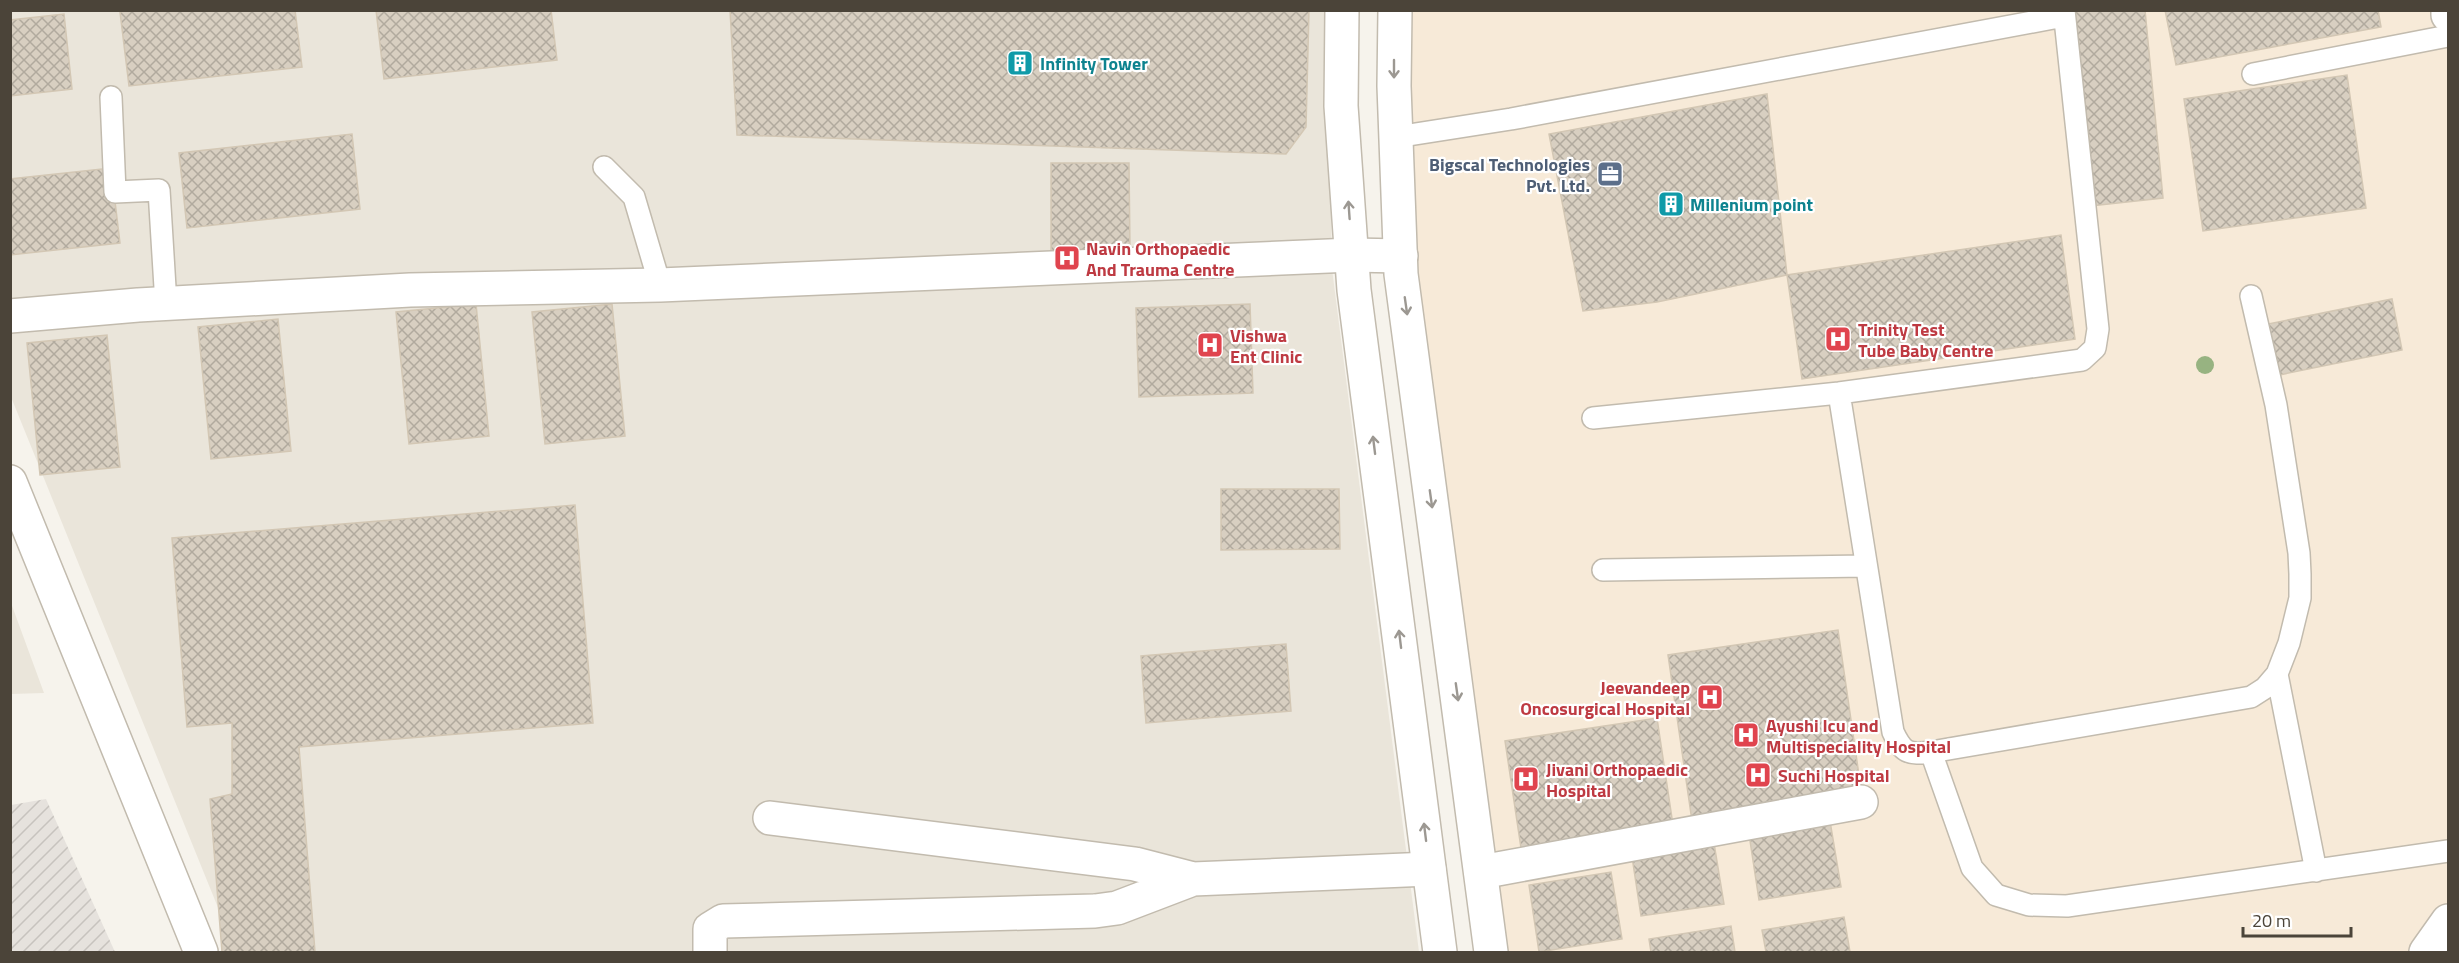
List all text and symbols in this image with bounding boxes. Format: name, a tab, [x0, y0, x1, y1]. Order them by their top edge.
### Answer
building icon: Infinity Tower	[1005, 48, 1035, 78]
place label: Infinity Tower	[1040, 50, 1148, 77]
one-way arrow	[1388, 58, 1400, 78]
place label: Bigscal Technologies Pvt. Ltd.	[1429, 151, 1590, 199]
office icon: Bigscal Technologies Pvt. Ltd.	[1595, 159, 1625, 189]
building icon: Millenium point	[1656, 189, 1686, 219]
place label: Millenium point	[1690, 191, 1814, 218]
one-way arrow	[1343, 200, 1354, 220]
place label: Navin Orthopaedic And Trauma Centre	[1086, 235, 1234, 283]
hospital icon: Navin Orthopaedic And Trauma Centre	[1052, 243, 1082, 273]
one-way arrow	[1400, 295, 1411, 315]
place label: Trinity Test Tube Baby Centre	[1858, 316, 1993, 364]
place label: Vishwa Ent Clinic	[1230, 322, 1302, 370]
hospital icon: Trinity Test Tube Baby Centre	[1823, 324, 1853, 354]
hospital icon: Vishwa Ent Clinic	[1195, 330, 1225, 360]
one-way arrow	[1369, 436, 1380, 456]
one-way arrow	[1426, 488, 1437, 508]
one-way arrow	[1394, 629, 1405, 649]
place label: Jeevandeep Oncosurgical Hospital	[1520, 674, 1690, 722]
one-way arrow	[1451, 682, 1462, 702]
hospital icon: Jeevandeep Oncosurgical Hospital	[1695, 682, 1725, 712]
place label: Ayushi Icu and Multispeciality Hospital	[1766, 712, 1951, 760]
hospital icon: Ayushi Icu and Multispeciality Hospital	[1731, 720, 1761, 750]
place label: Jivani Orthopaedic Hospital	[1546, 756, 1688, 804]
hospital icon: Suchi Hospital	[1743, 760, 1773, 790]
place label: Suchi Hospital	[1778, 762, 1890, 789]
hospital icon: Jivani Orthopaedic Hospital	[1511, 764, 1541, 794]
one-way arrow	[1419, 823, 1430, 842]
scale bar	[2243, 900, 2351, 938]
text: 20 m	[2252, 907, 2291, 934]

